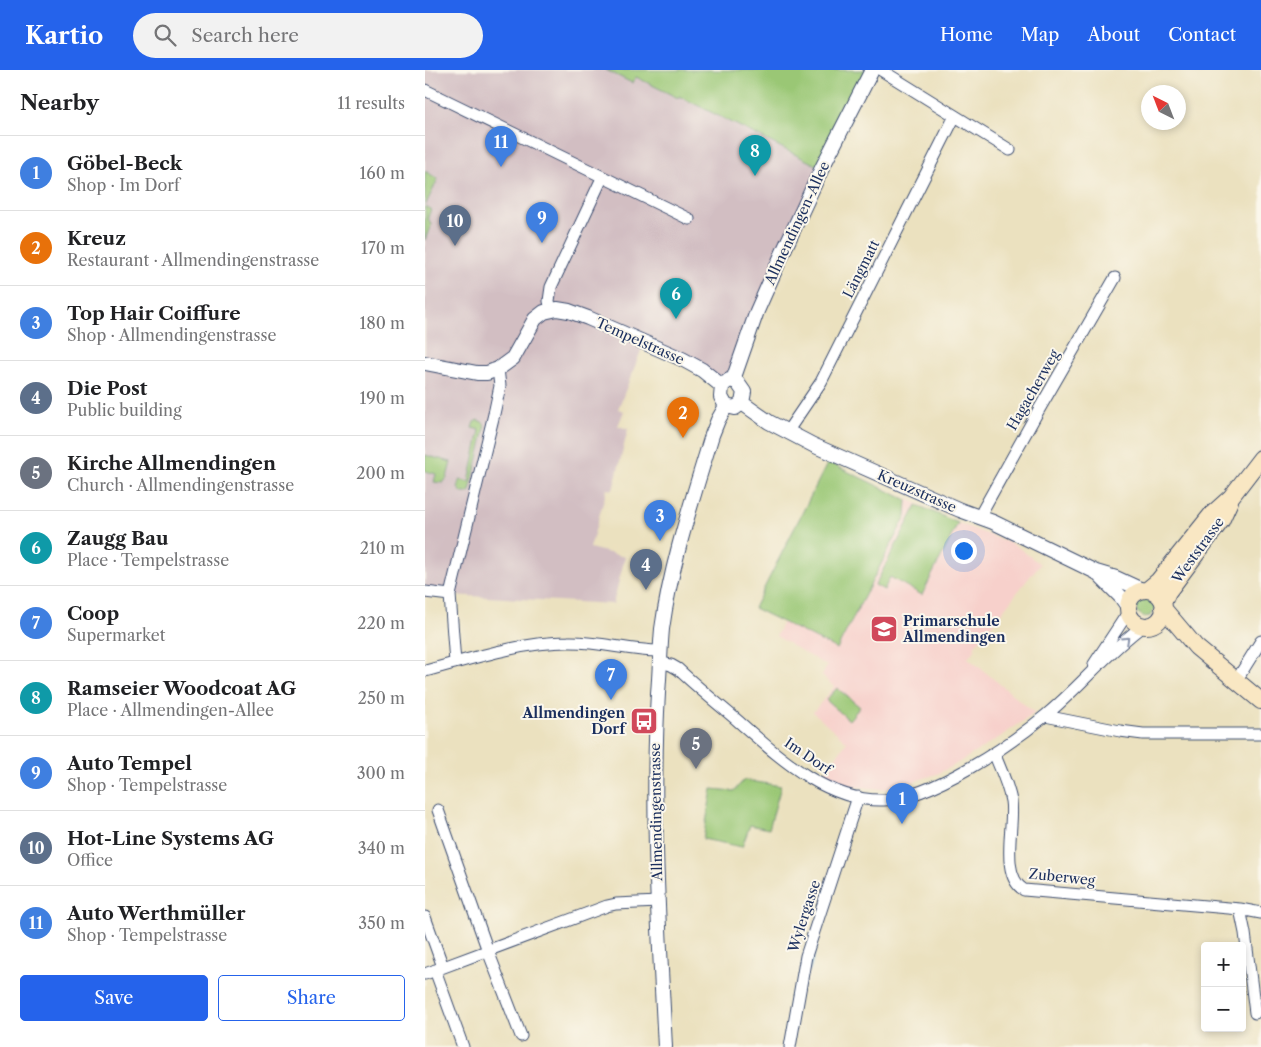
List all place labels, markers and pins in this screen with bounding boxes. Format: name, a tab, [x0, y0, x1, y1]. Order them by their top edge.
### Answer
pin: 11	[485, 126, 517, 167]
pin: 8	[739, 135, 771, 176]
pin: 9	[526, 202, 558, 243]
pin: 10	[439, 205, 471, 246]
pin: 6	[660, 278, 692, 319]
pin: 2	[667, 397, 699, 438]
pin: 3	[644, 500, 676, 541]
pin: 4	[630, 549, 662, 590]
place label: Primarschule Allmendingen	[902, 612, 1006, 646]
school or university icon: Primarschule Allmendingen	[869, 614, 899, 644]
pin: 7	[595, 659, 627, 700]
place label: Allmendingen Dorf	[522, 704, 627, 738]
bus stop icon: Allmendingen Dorf	[629, 706, 659, 736]
pin: 5	[680, 728, 712, 769]
pin: 1	[886, 783, 918, 824]

